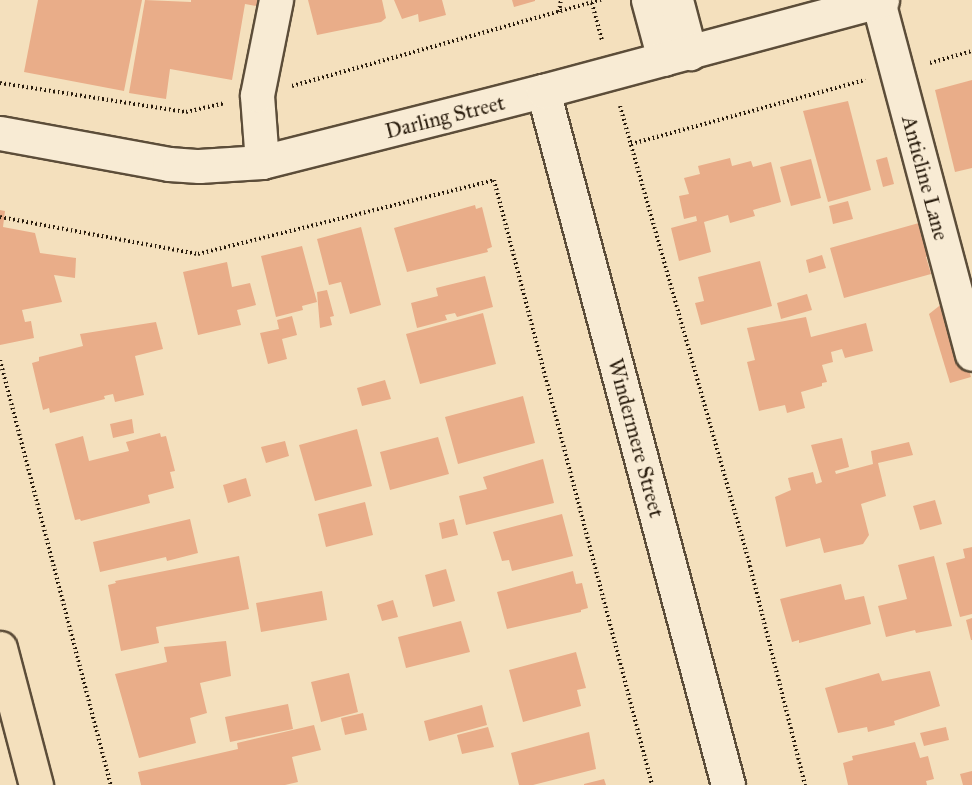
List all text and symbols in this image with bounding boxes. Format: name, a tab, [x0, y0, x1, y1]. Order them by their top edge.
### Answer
street label: Darling Street	[383, 90, 507, 144]
street label: Anticline Lane	[896, 113, 954, 243]
street label: Windermere Street	[603, 356, 669, 520]

